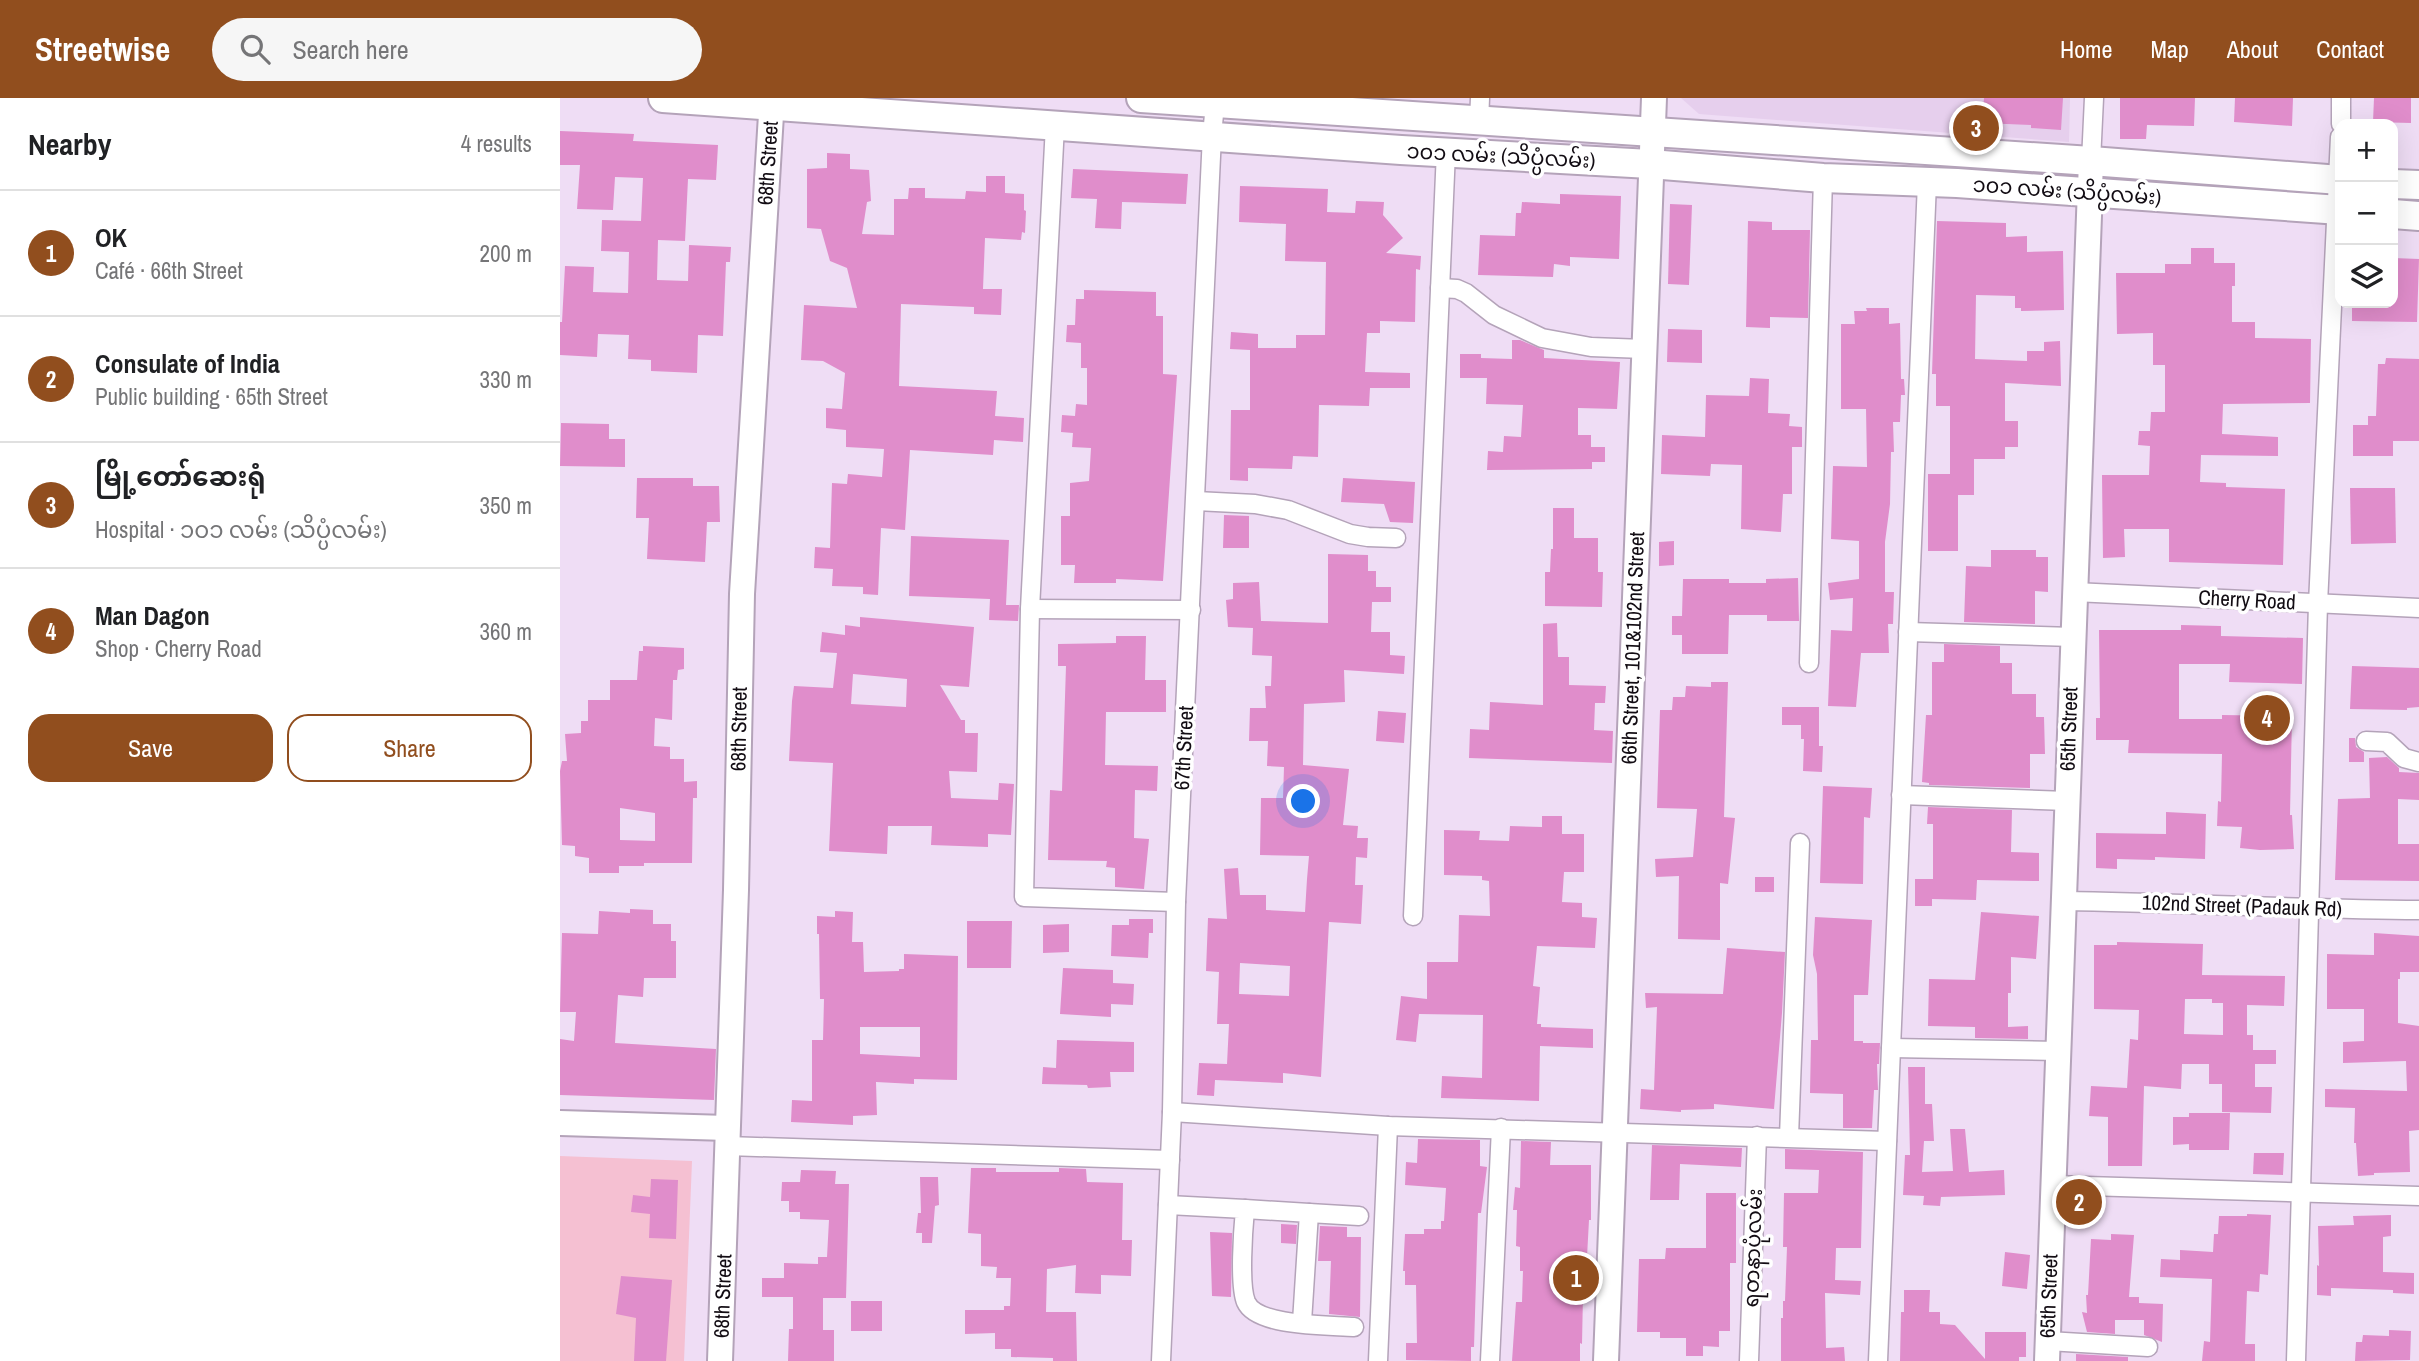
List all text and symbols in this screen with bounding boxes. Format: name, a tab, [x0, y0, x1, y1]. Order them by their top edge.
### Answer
search box	[212, 18, 702, 81]
text: Streetwise	[35, 27, 170, 71]
icon: search	[236, 30, 274, 68]
text: Search here	[292, 32, 409, 67]
text: Home	[2060, 33, 2112, 65]
text: Map	[2150, 33, 2189, 65]
text: About	[2227, 33, 2278, 65]
text: Contact	[2316, 33, 2384, 65]
pin: 3	[1953, 102, 1999, 154]
map controls	[2335, 119, 2398, 308]
button: +	[2335, 119, 2398, 182]
street label: 68th Street	[750, 120, 785, 206]
text: Nearby	[28, 124, 111, 164]
text: 4 results	[461, 128, 532, 159]
street label: ၁၀၁ လမ်း (သိပ္ပံလမ်း)	[1406, 135, 1596, 178]
street label: ၁၀၁ လမ်း (သိပ္ပံလမ်း)	[1972, 168, 2162, 215]
button: −	[2335, 182, 2398, 245]
text: OK	[95, 220, 127, 255]
text: 1	[46, 238, 56, 269]
text: 200 m	[480, 238, 532, 269]
button: layers	[2335, 245, 2398, 308]
text: Café · 66th Street	[95, 255, 243, 286]
text: Consulate of India	[95, 346, 280, 381]
text: 2	[46, 364, 56, 395]
text: 330 m	[480, 364, 532, 395]
text: Public building · 65th Street	[95, 381, 328, 412]
text: မြို့တော်ဆေးရုံ	[95, 459, 266, 494]
text: 3	[46, 490, 56, 521]
text: 350 m	[480, 490, 532, 521]
text: Hospital · ၁၀၁ လမ်း (သိပ္ပံလမ်း)	[95, 514, 387, 545]
street label: 66th Street, 101&102nd Street	[1614, 531, 1651, 765]
street label: Cherry Road	[2198, 582, 2297, 617]
text: Man Dagon	[95, 598, 210, 633]
text: 4	[46, 616, 56, 647]
text: 360 m	[480, 616, 532, 647]
text: Shop · Cherry Road	[95, 633, 262, 664]
street label: 68th Street	[723, 686, 754, 771]
street label: 65th Street	[2053, 686, 2084, 772]
pin: 4	[2244, 692, 2290, 744]
street label: 67th Street	[1167, 705, 1200, 791]
button: Save	[28, 714, 273, 782]
button: Share	[287, 714, 532, 782]
your location	[1286, 784, 1320, 818]
street label: 102nd Street (Padauk Rd)	[2142, 888, 2343, 923]
pin: 2	[2056, 1176, 2102, 1228]
street label: ရတနာပုံလမ်း	[1735, 1188, 1772, 1308]
pin: 1	[1553, 1252, 1599, 1304]
street label: 68th Street	[707, 1253, 738, 1339]
street label: 65th Street	[2033, 1253, 2064, 1339]

